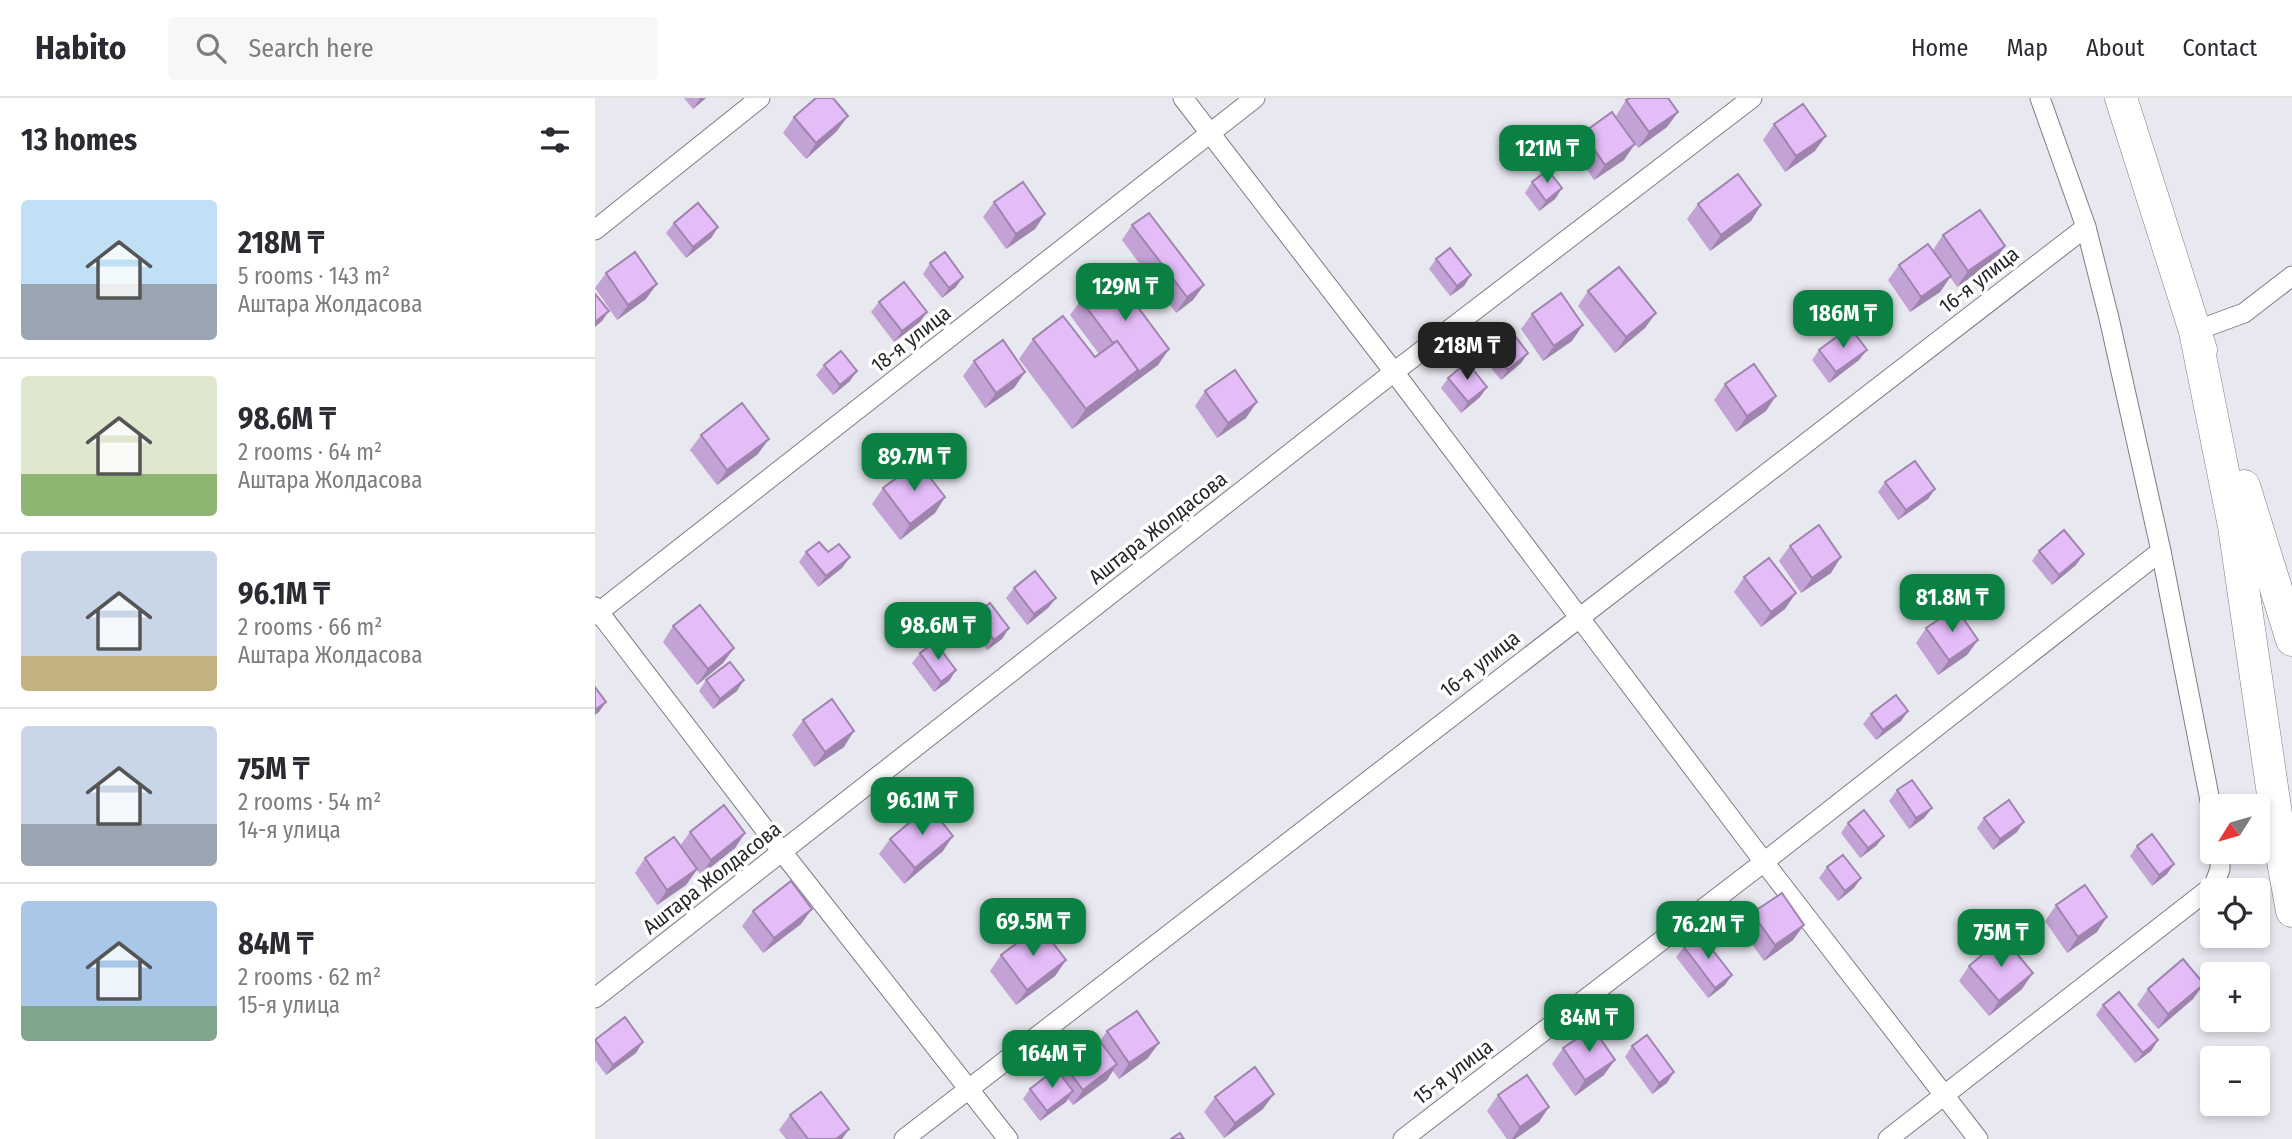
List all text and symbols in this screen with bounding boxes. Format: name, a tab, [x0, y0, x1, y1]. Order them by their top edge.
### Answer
search box	[168, 17, 658, 80]
text: Habito	[35, 28, 126, 68]
icon: search	[192, 29, 230, 67]
text: Search here	[248, 33, 374, 64]
text: Home	[1911, 34, 1968, 62]
text: Map	[2006, 34, 2048, 62]
text: About	[2086, 34, 2144, 62]
text: Contact	[2182, 34, 2257, 62]
icon: filters	[536, 121, 574, 159]
text: 13 homes	[21, 122, 137, 158]
pin: 121M ₸	[1490, 126, 1604, 185]
text: 121M ₸	[1515, 134, 1579, 162]
text: 218M ₸	[238, 225, 324, 261]
icon: home	[77, 228, 161, 312]
street label: 16-я улица	[1934, 241, 2024, 319]
text: 5 rooms · 143 m²	[238, 262, 390, 290]
pin: 129M ₸	[1068, 264, 1182, 323]
text: 129M ₸	[1092, 272, 1158, 300]
text: Аштара Жолдасова	[238, 290, 422, 318]
pin: 186M ₸	[1786, 290, 1900, 350]
text: 186M ₸	[1809, 299, 1877, 327]
street label: 18-я улица	[866, 300, 956, 378]
pin: 218M ₸	[1410, 322, 1524, 382]
text: 218M ₸	[1434, 331, 1500, 359]
text: 98.6M ₸	[238, 401, 336, 437]
icon: home	[77, 404, 161, 488]
pin: 89.7M ₸	[849, 434, 979, 493]
text: 2 rooms · 64 m²	[238, 438, 382, 466]
text: 89.7M ₸	[878, 442, 950, 470]
text: Аштара Жолдасова	[238, 466, 422, 494]
street label: Аштара Жолдасова	[1084, 466, 1232, 590]
pin: 81.8M ₸	[1887, 574, 2017, 634]
text: 96.1M ₸	[238, 576, 330, 612]
icon: home	[77, 579, 161, 663]
text: 81.8M ₸	[1916, 583, 1988, 611]
pin: 98.6M ₸	[873, 602, 1003, 662]
text: 98.6M ₸	[900, 611, 976, 639]
text: 2 rooms · 66 m²	[238, 613, 382, 641]
street label: 16-я улица	[1435, 625, 1525, 703]
text: Аштара Жолдасова	[238, 641, 422, 669]
text: 75M ₸	[238, 751, 309, 787]
icon: home	[77, 754, 161, 838]
pin: 96.1M ₸	[857, 778, 987, 837]
text: 96.1M ₸	[887, 786, 957, 814]
text: 2 rooms · 54 m²	[238, 788, 381, 816]
north arrow	[2200, 794, 2270, 864]
map controls	[2200, 794, 2270, 1116]
text: 14-я улица	[238, 816, 341, 844]
street label: Аштара Жолдасова	[638, 816, 786, 940]
button: locate	[2200, 878, 2270, 948]
pin: 69.5M ₸	[968, 898, 1098, 958]
pin: 76.2M ₸	[1643, 902, 1773, 961]
text: 69.5M ₸	[996, 907, 1070, 935]
text: 76.2M ₸	[1672, 910, 1744, 938]
pin: 75M ₸	[1952, 910, 2050, 969]
text: 75M ₸	[1974, 918, 2028, 946]
text: 84M ₸	[238, 926, 313, 962]
icon: home	[77, 929, 161, 1013]
button: +	[2200, 962, 2270, 1032]
text: 2 rooms · 62 m²	[238, 963, 381, 991]
text: 15-я улица	[238, 991, 340, 1019]
pin: 84M ₸	[1540, 995, 1638, 1054]
text: 84M ₸	[1560, 1003, 1618, 1031]
pin: 164M ₸	[995, 1030, 1109, 1090]
street label: 15-я улица	[1408, 1034, 1498, 1110]
text: 164M ₸	[1018, 1039, 1086, 1067]
button: −	[2200, 1046, 2270, 1116]

